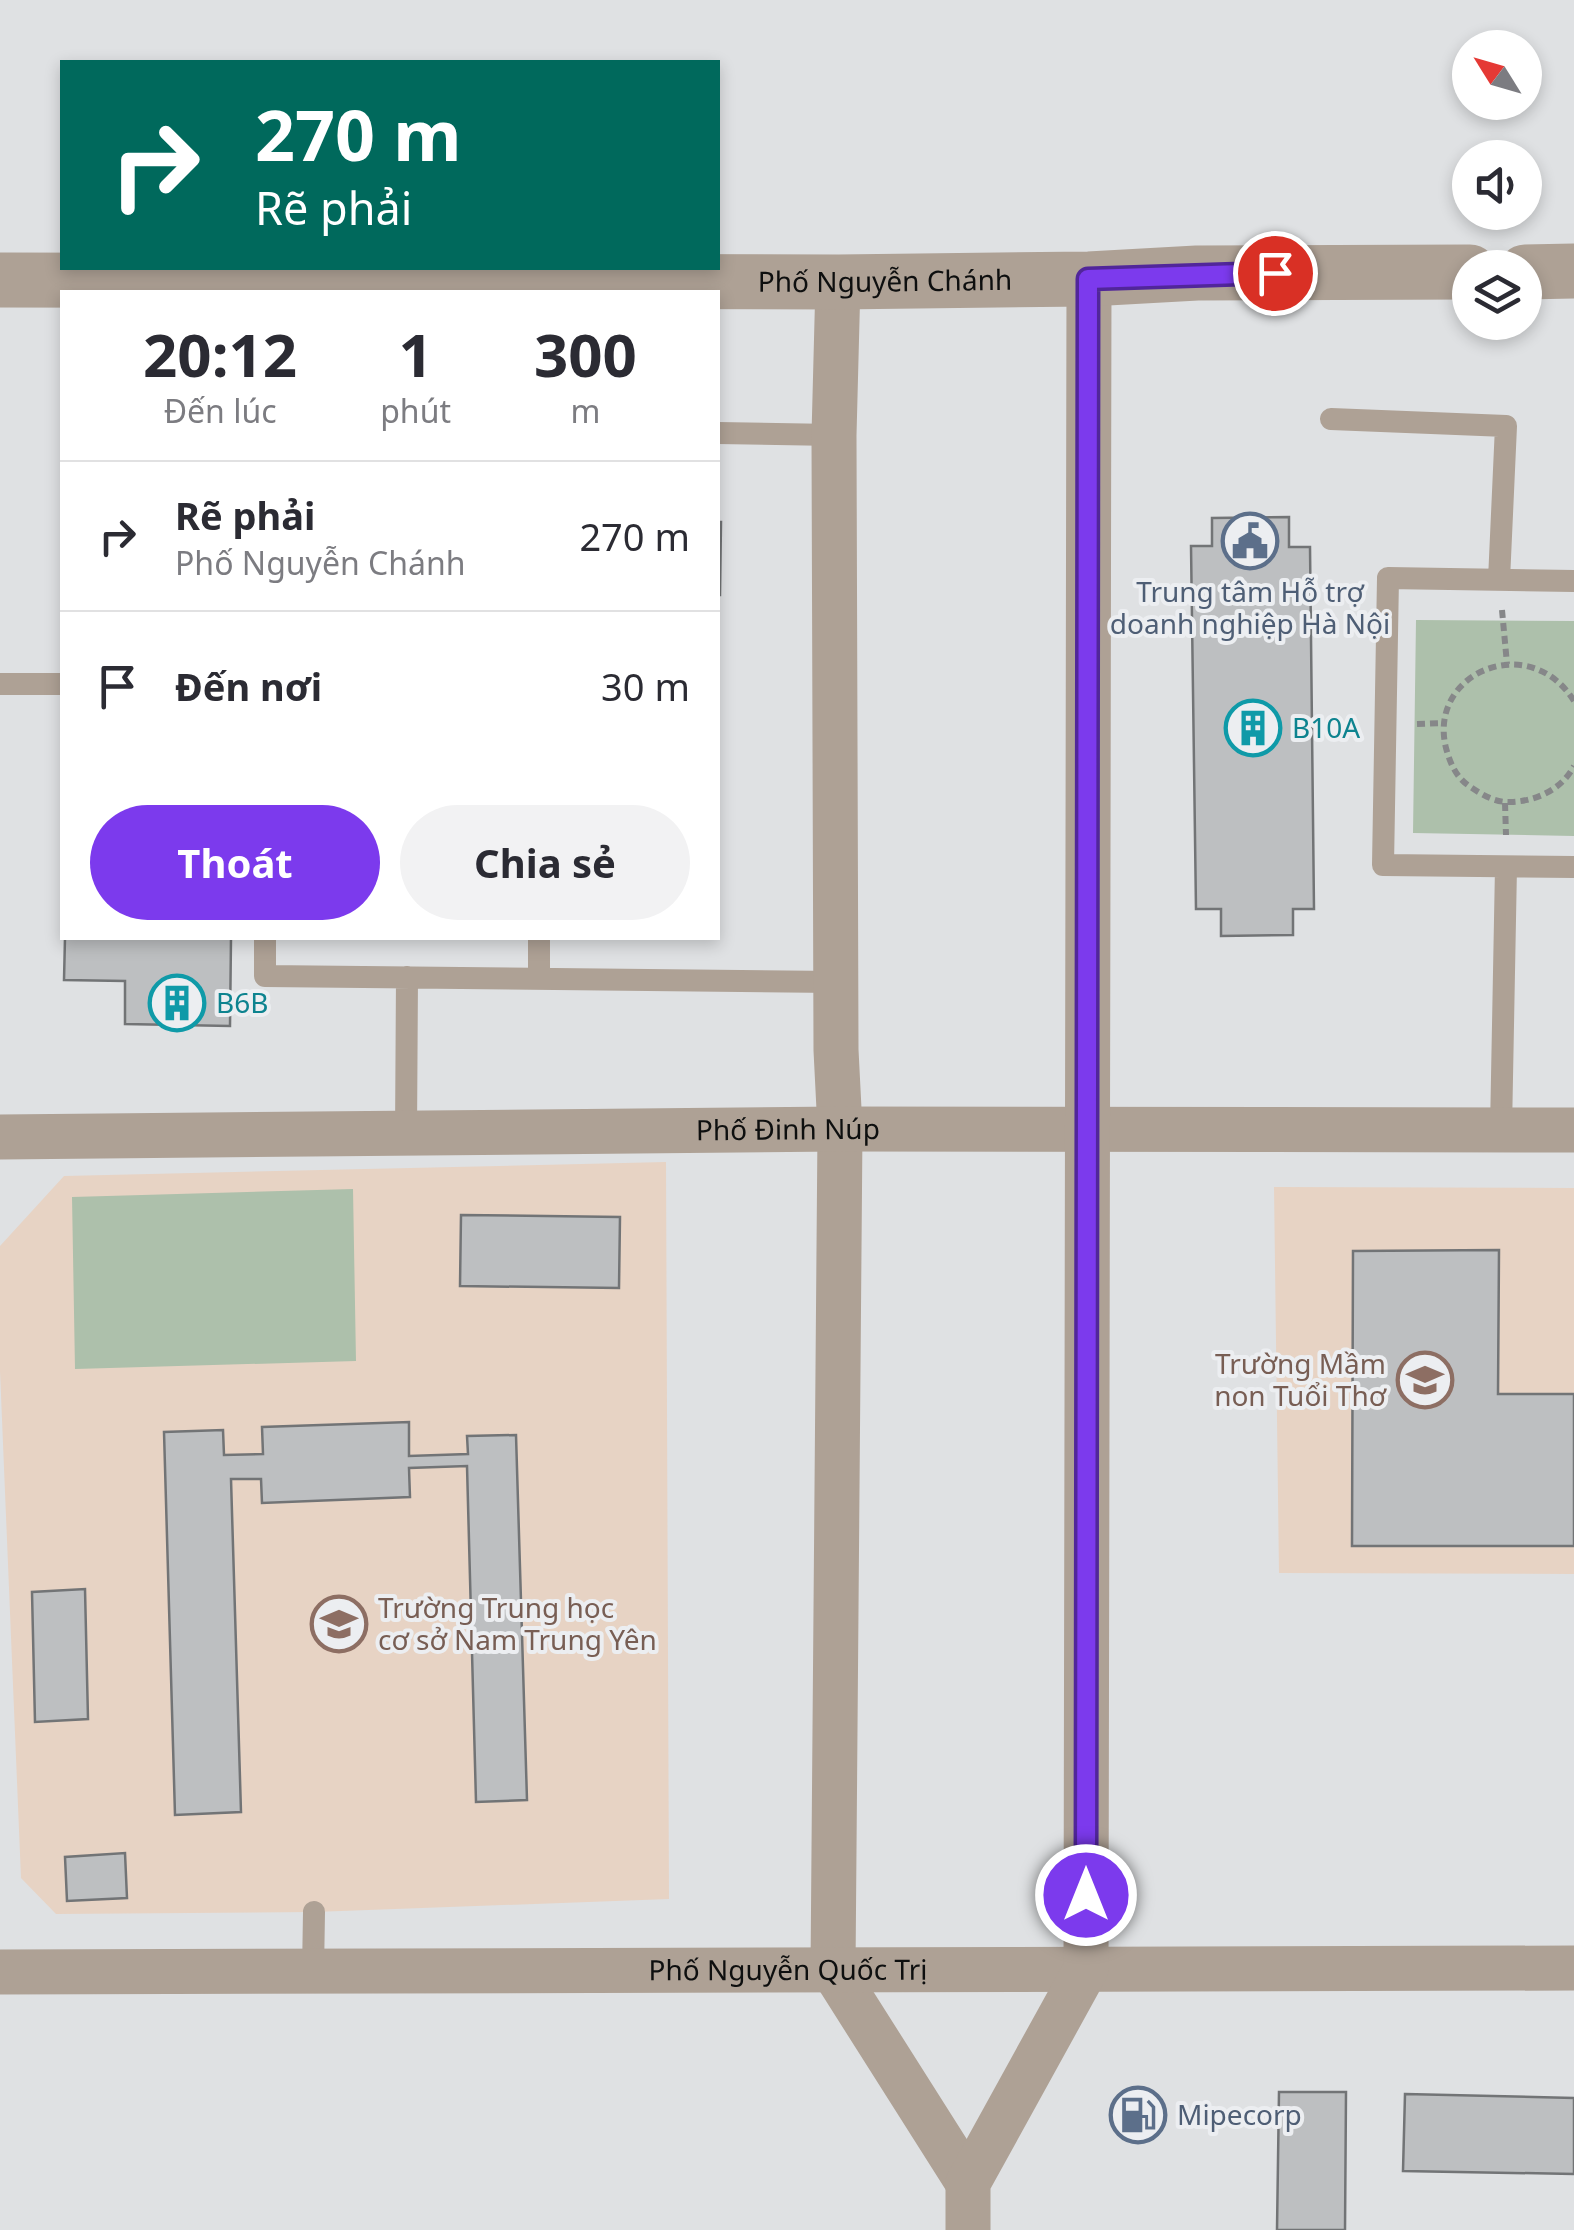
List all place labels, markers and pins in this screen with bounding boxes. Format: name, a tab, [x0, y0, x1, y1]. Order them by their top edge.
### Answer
pin	[1233, 231, 1318, 316]
public building icon: Trung tâm Hỗ trợ doanh nghiệp Hà Nội	[1220, 511, 1280, 571]
place label: Trung tâm Hỗ trợ doanh nghiệp Hà Nội	[1110, 572, 1390, 642]
building icon: B10A	[1223, 698, 1283, 758]
place label: B10A	[1292, 708, 1360, 746]
building icon: B6B	[147, 973, 207, 1033]
place label: B6B	[216, 983, 268, 1021]
place label: Trường Mầm non Tuổi Thơ	[1214, 1344, 1388, 1414]
school or university icon: Trường Mầm non Tuổi Thơ	[1395, 1350, 1455, 1410]
place label: Trường Trung học cơ sở Nam Trung Yên	[378, 1588, 657, 1658]
school or university icon: Trường Trung học cơ sở Nam Trung Yên	[309, 1594, 369, 1654]
fuel station icon: Mipecorp	[1108, 2085, 1168, 2145]
place label: Mipecorp	[1177, 2095, 1302, 2133]

